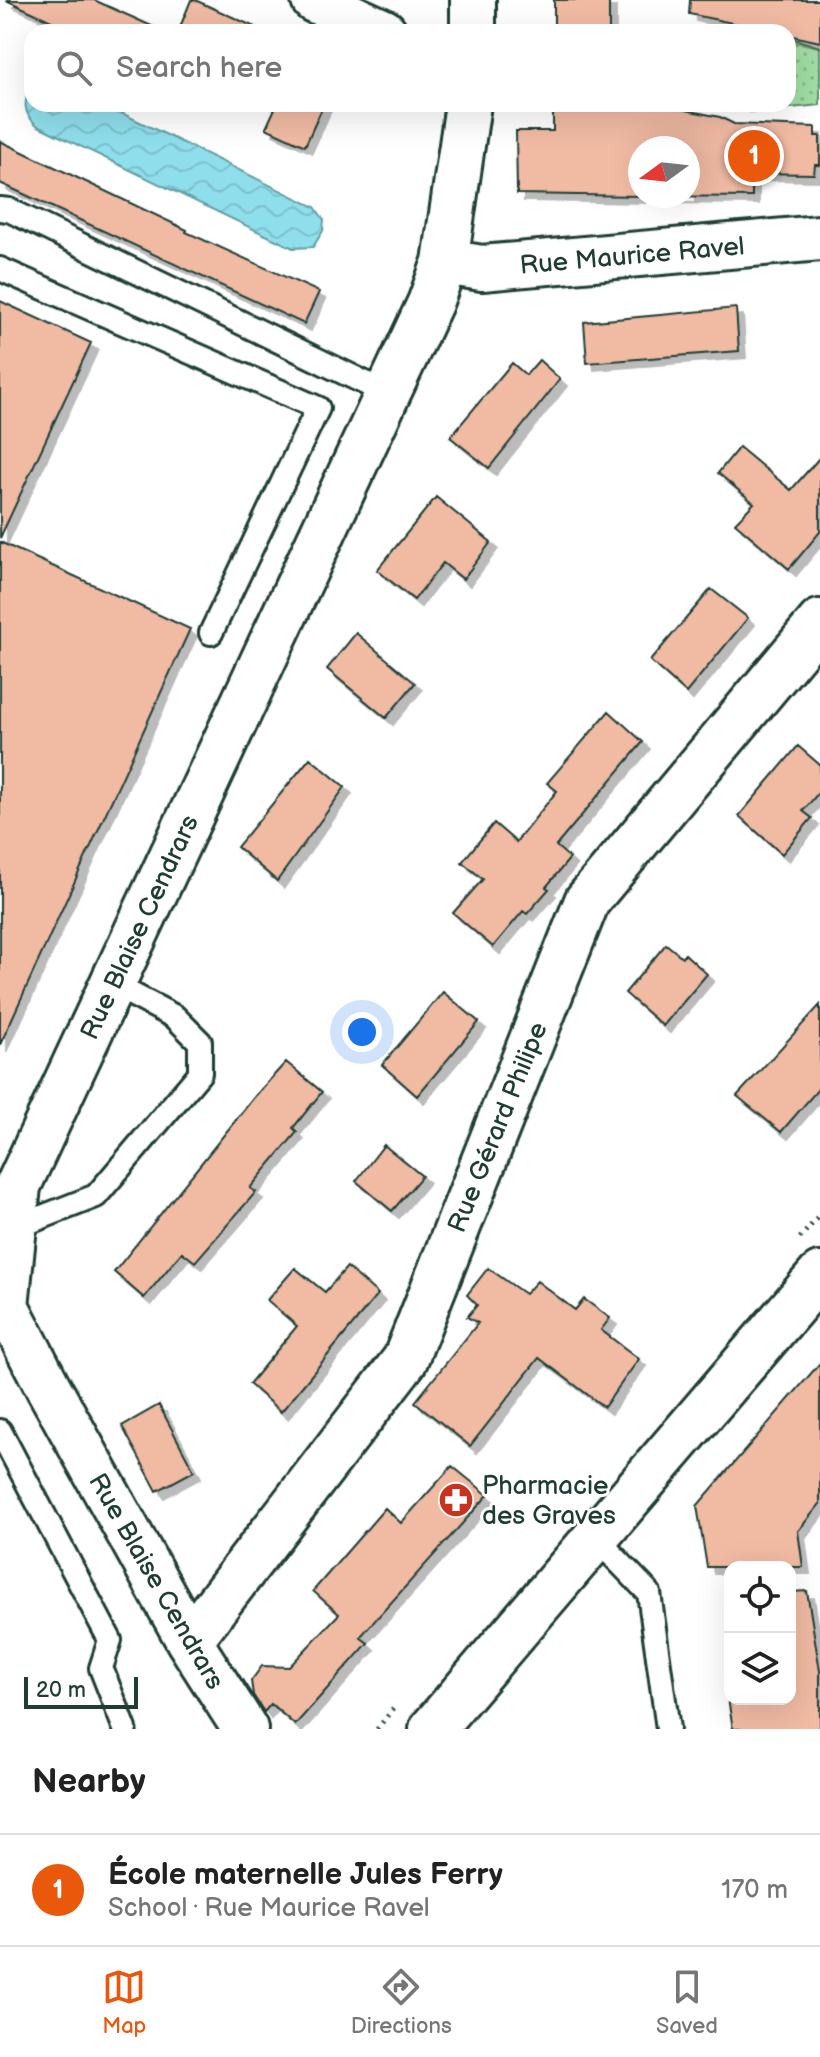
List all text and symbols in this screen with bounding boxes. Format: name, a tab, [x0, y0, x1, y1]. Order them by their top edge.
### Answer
search box	[24, 24, 796, 112]
icon: search	[52, 46, 96, 90]
text: Search here	[116, 50, 282, 86]
pin: 1	[728, 126, 780, 186]
north arrow	[628, 136, 700, 208]
street label: Rue Maurice Ravel	[519, 231, 746, 282]
street label: Rue Blaise Cendrars	[75, 810, 206, 1045]
your location	[342, 1012, 382, 1052]
street label: Rue Gérard Philipe	[442, 1018, 555, 1237]
street label: Rue Blaise Cendrars	[81, 1468, 230, 1695]
place label: Pharmacie des Graves	[482, 1471, 616, 1532]
pharmacy icon: Pharmacie des Graves	[437, 1481, 475, 1519]
map controls	[724, 1561, 796, 1705]
button: locate	[724, 1561, 796, 1633]
button: layers	[724, 1633, 796, 1705]
scale bar	[24, 1673, 138, 1709]
text: 20 m	[36, 1677, 86, 1704]
text: Nearby	[32, 1761, 146, 1802]
text: École maternelle Jules Ferry	[108, 1857, 503, 1893]
text: 1	[53, 1875, 63, 1906]
text: 170 m	[721, 1875, 788, 1906]
text: School · Rue Maurice Ravel	[108, 1893, 430, 1924]
tab: Map	[102, 1965, 146, 2040]
tab: Directions	[351, 1965, 452, 2040]
tab: Saved	[656, 1965, 718, 2040]

